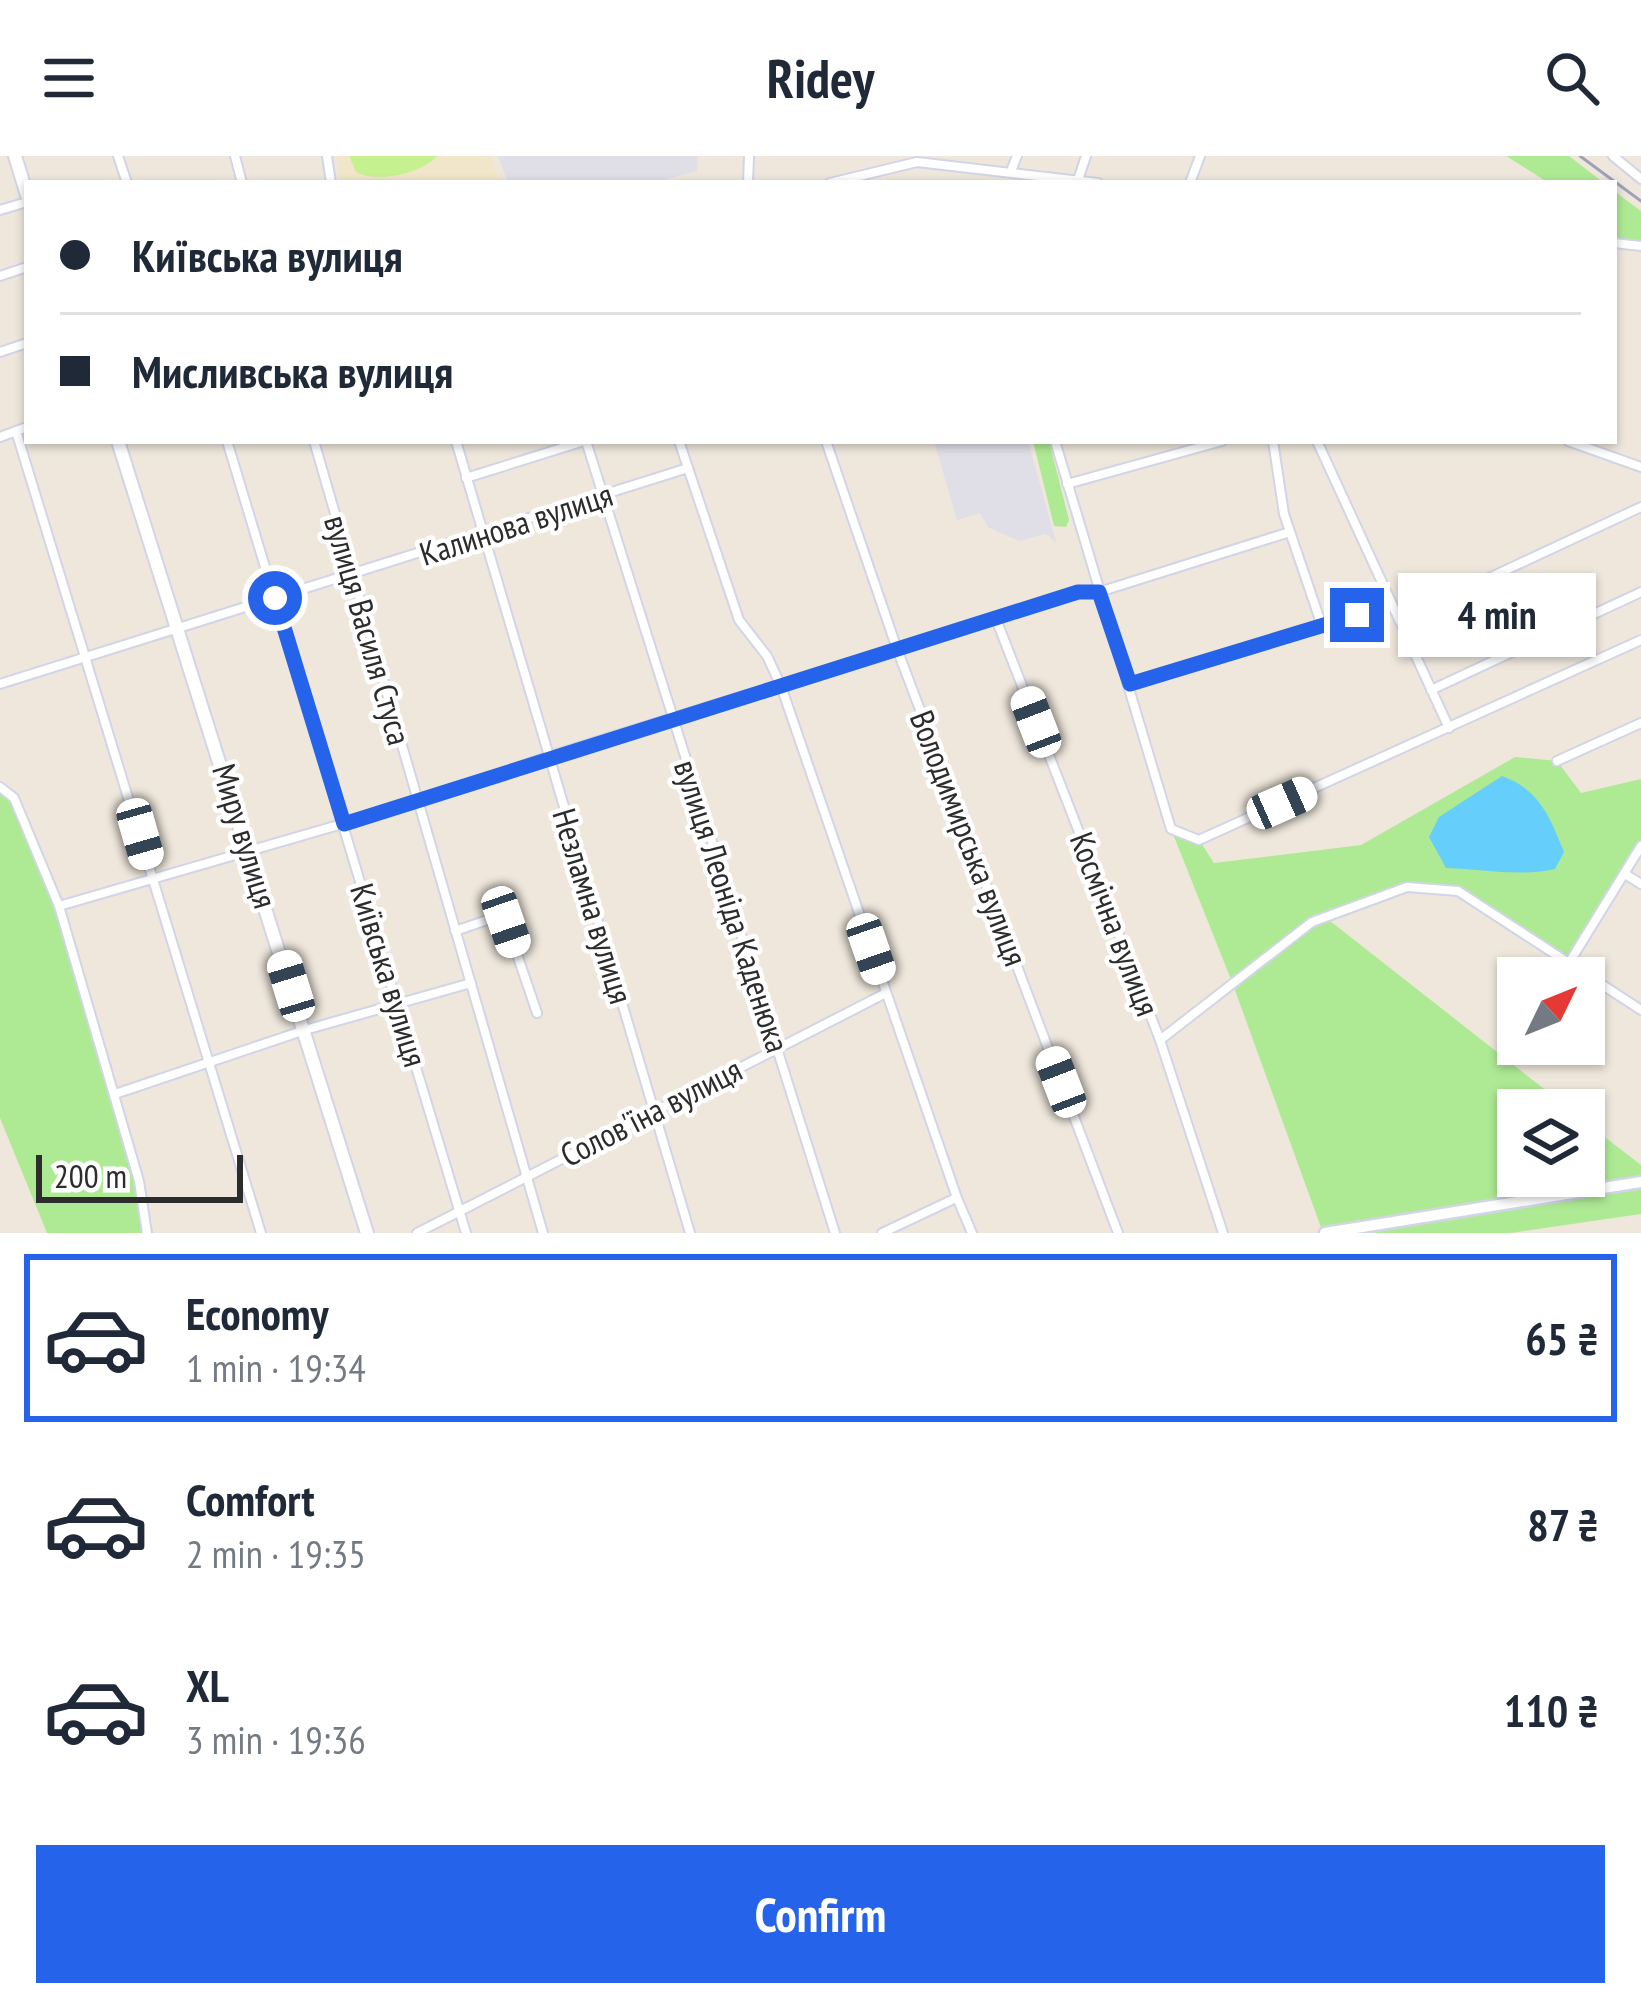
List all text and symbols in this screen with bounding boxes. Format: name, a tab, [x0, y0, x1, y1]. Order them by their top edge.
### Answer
text: Ridey	[767, 43, 874, 113]
icon: menu	[36, 45, 102, 111]
icon: search	[1539, 45, 1605, 111]
text: Київська вулиця	[132, 226, 403, 284]
text: Мисливська вулиця	[132, 342, 453, 400]
street label: Калинова вулиця	[414, 472, 618, 575]
street label: вулиця Василя Стуса	[315, 510, 422, 750]
route start	[248, 571, 302, 625]
callout: 4 min	[1399, 573, 1597, 657]
route end	[1330, 588, 1384, 642]
text: 4 min	[1458, 589, 1536, 640]
car	[1006, 682, 1066, 762]
street label: Володимирська вулиця	[901, 704, 1038, 972]
street label: вулиця Леоніда Каденюка	[665, 754, 800, 1058]
street label: Миру вулиця	[203, 759, 288, 913]
car	[1242, 772, 1322, 834]
car	[113, 794, 167, 874]
street label: Незламна вулиця	[543, 803, 644, 1009]
street label: Космічна вулиця	[1061, 826, 1170, 1022]
street label: Київська вулиця	[341, 878, 438, 1072]
car	[477, 882, 535, 962]
car	[842, 909, 900, 989]
car	[263, 946, 319, 1026]
north arrow	[1497, 957, 1605, 1065]
map controls	[1497, 957, 1605, 1197]
car	[1031, 1042, 1091, 1122]
street label: Солов'їна вулиця	[553, 1047, 749, 1176]
button: layers	[1497, 1089, 1605, 1197]
scale bar	[36, 1149, 243, 1202]
text: 200 m	[54, 1154, 127, 1197]
icon: car	[42, 1284, 150, 1392]
text: Economy	[186, 1284, 329, 1342]
text: 65 ₴	[1525, 1309, 1599, 1367]
text: 1 min · 19:34	[186, 1342, 366, 1393]
icon: car	[42, 1470, 150, 1578]
text: Comfort	[186, 1470, 315, 1528]
text: 87 ₴	[1527, 1495, 1599, 1553]
text: 2 min · 19:35	[186, 1528, 366, 1579]
icon: car	[42, 1656, 150, 1764]
text: XL	[186, 1656, 229, 1714]
text: 110 ₴	[1504, 1681, 1599, 1739]
text: 3 min · 19:36	[186, 1714, 366, 1765]
button: Confirm	[36, 1845, 1605, 1983]

